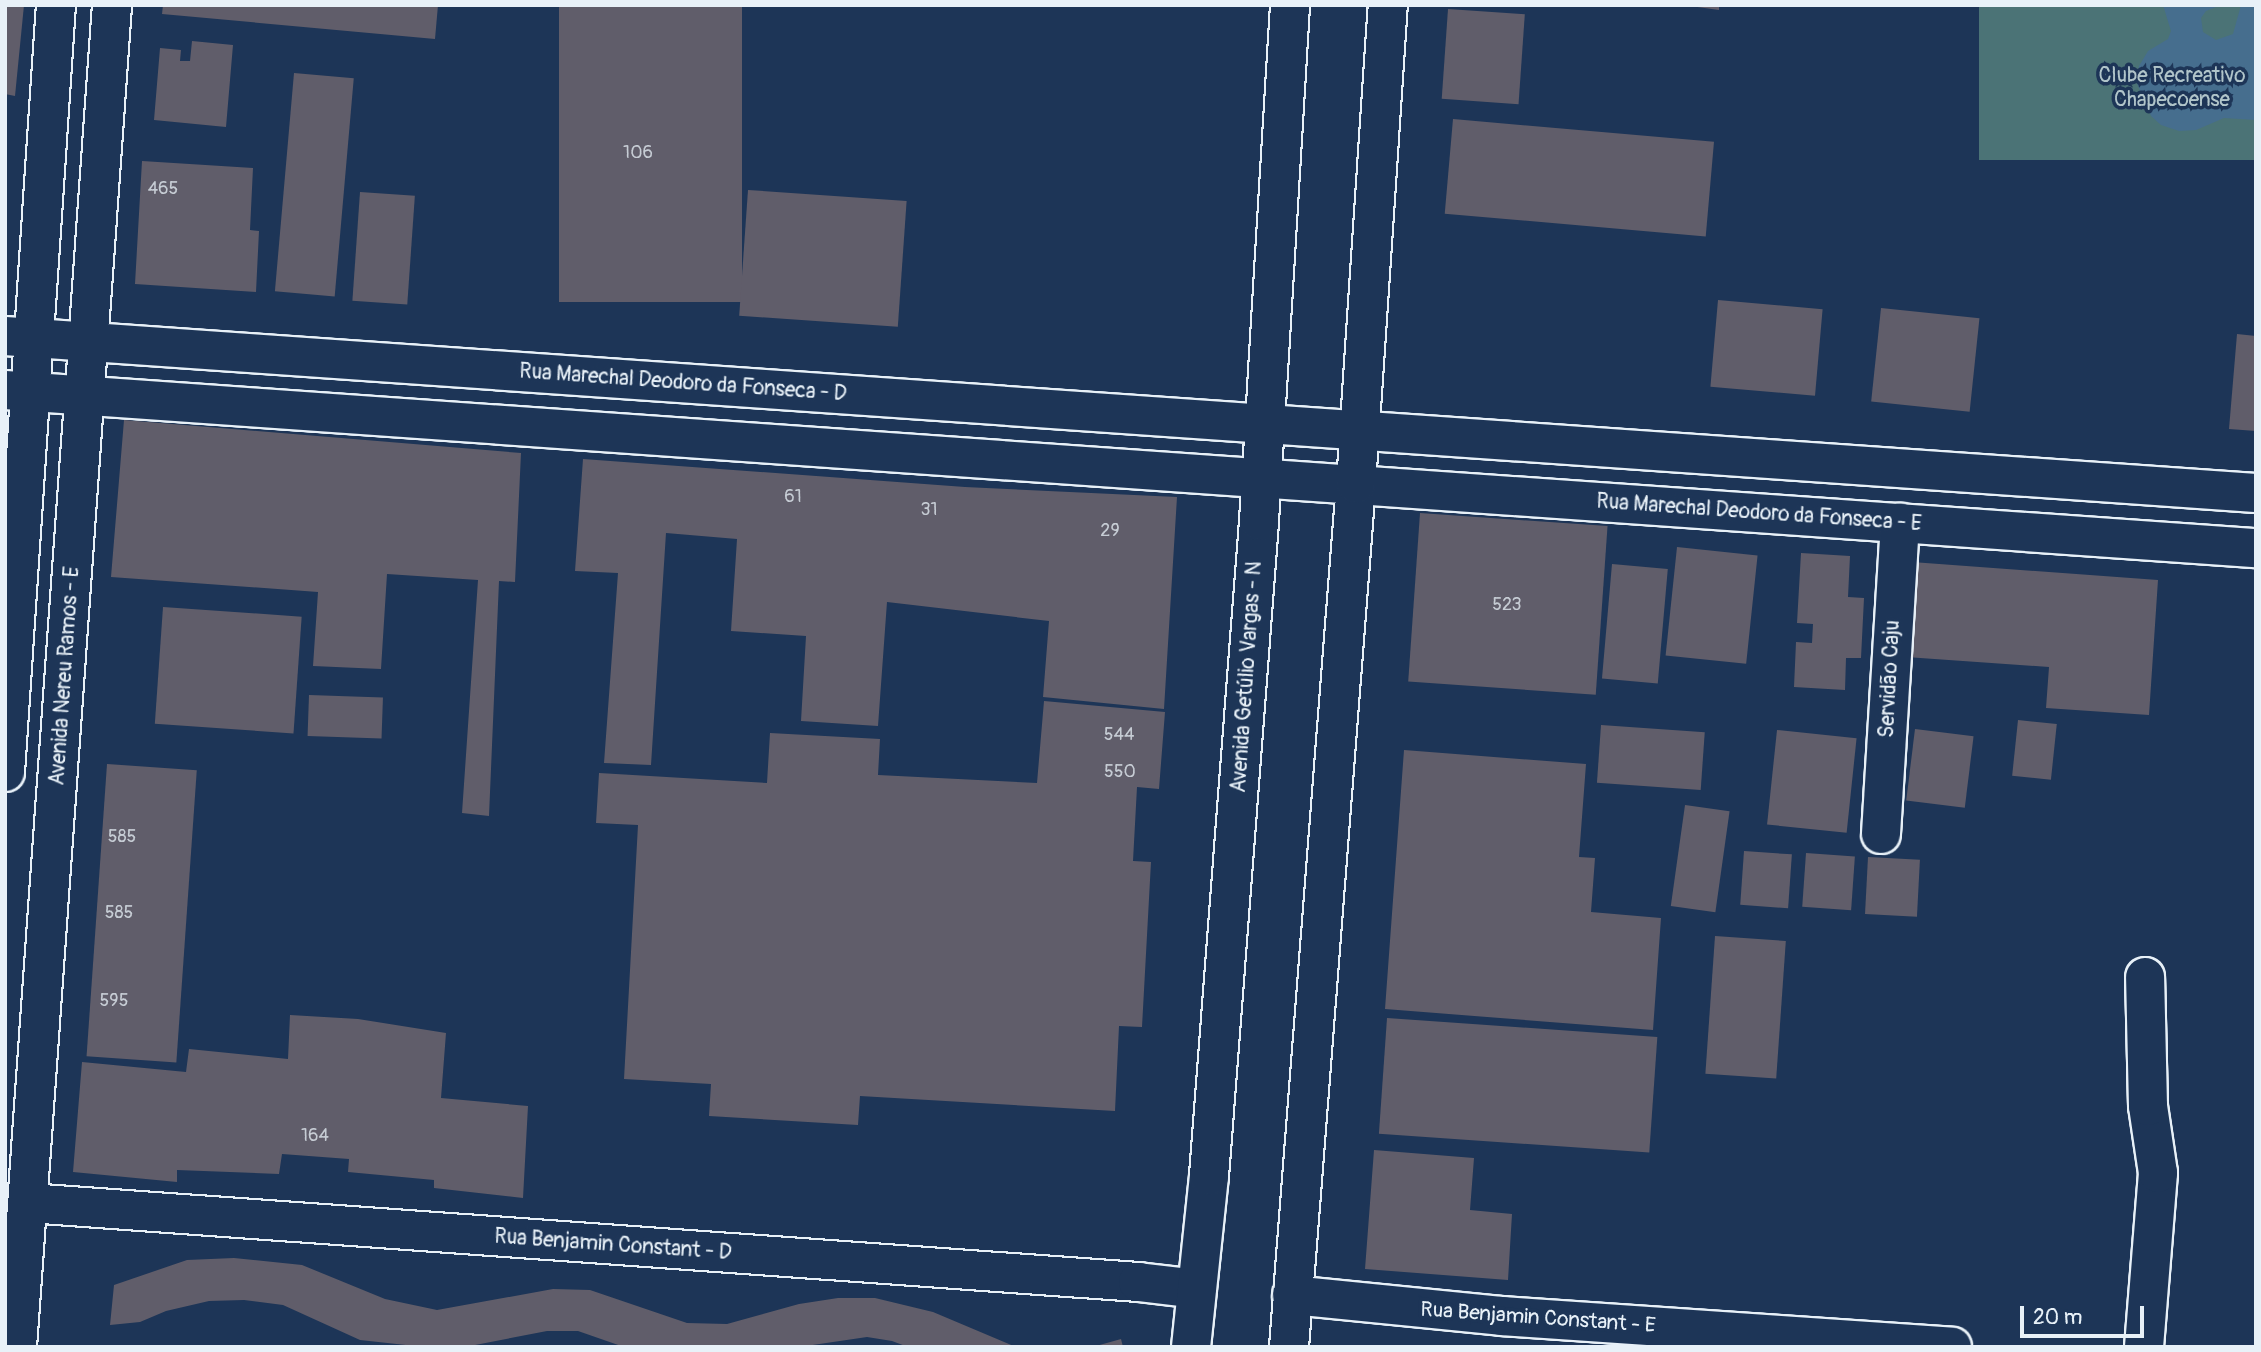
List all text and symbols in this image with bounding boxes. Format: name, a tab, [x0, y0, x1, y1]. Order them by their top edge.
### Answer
park label: Clube Recreativo Chapecoense	[2098, 63, 2246, 113]
house number: 106	[623, 142, 653, 164]
house number: 465	[148, 178, 178, 200]
street label: Rua Marechal Deodoro da Fonseca - D	[518, 359, 848, 407]
house number: 61	[784, 486, 802, 508]
street label: Rua Marechal Deodoro da Fonseca - E	[1596, 489, 1922, 537]
house number: 31	[920, 499, 938, 521]
house number: 29	[1100, 520, 1120, 542]
street label: Avenida Getúlio Vargas - N	[1226, 560, 1268, 794]
street label: Avenida Nereu Ramos - E	[45, 566, 85, 786]
house number: 523	[1492, 594, 1522, 616]
street label: Servidão Caju	[1874, 619, 1906, 739]
house number: 544	[1104, 724, 1134, 746]
house number: 550	[1104, 761, 1136, 783]
house number: 585	[108, 826, 136, 848]
house number: 585	[105, 902, 133, 924]
house number: 595	[100, 990, 128, 1012]
house number: 164	[301, 1125, 329, 1147]
street label: Rua Benjamin Constant - D	[494, 1224, 732, 1266]
scale bar	[2023, 1292, 2147, 1336]
street label: Rua Benjamin Constant - E	[1420, 1297, 1656, 1339]
text: 20 m	[2033, 1304, 2082, 1331]

